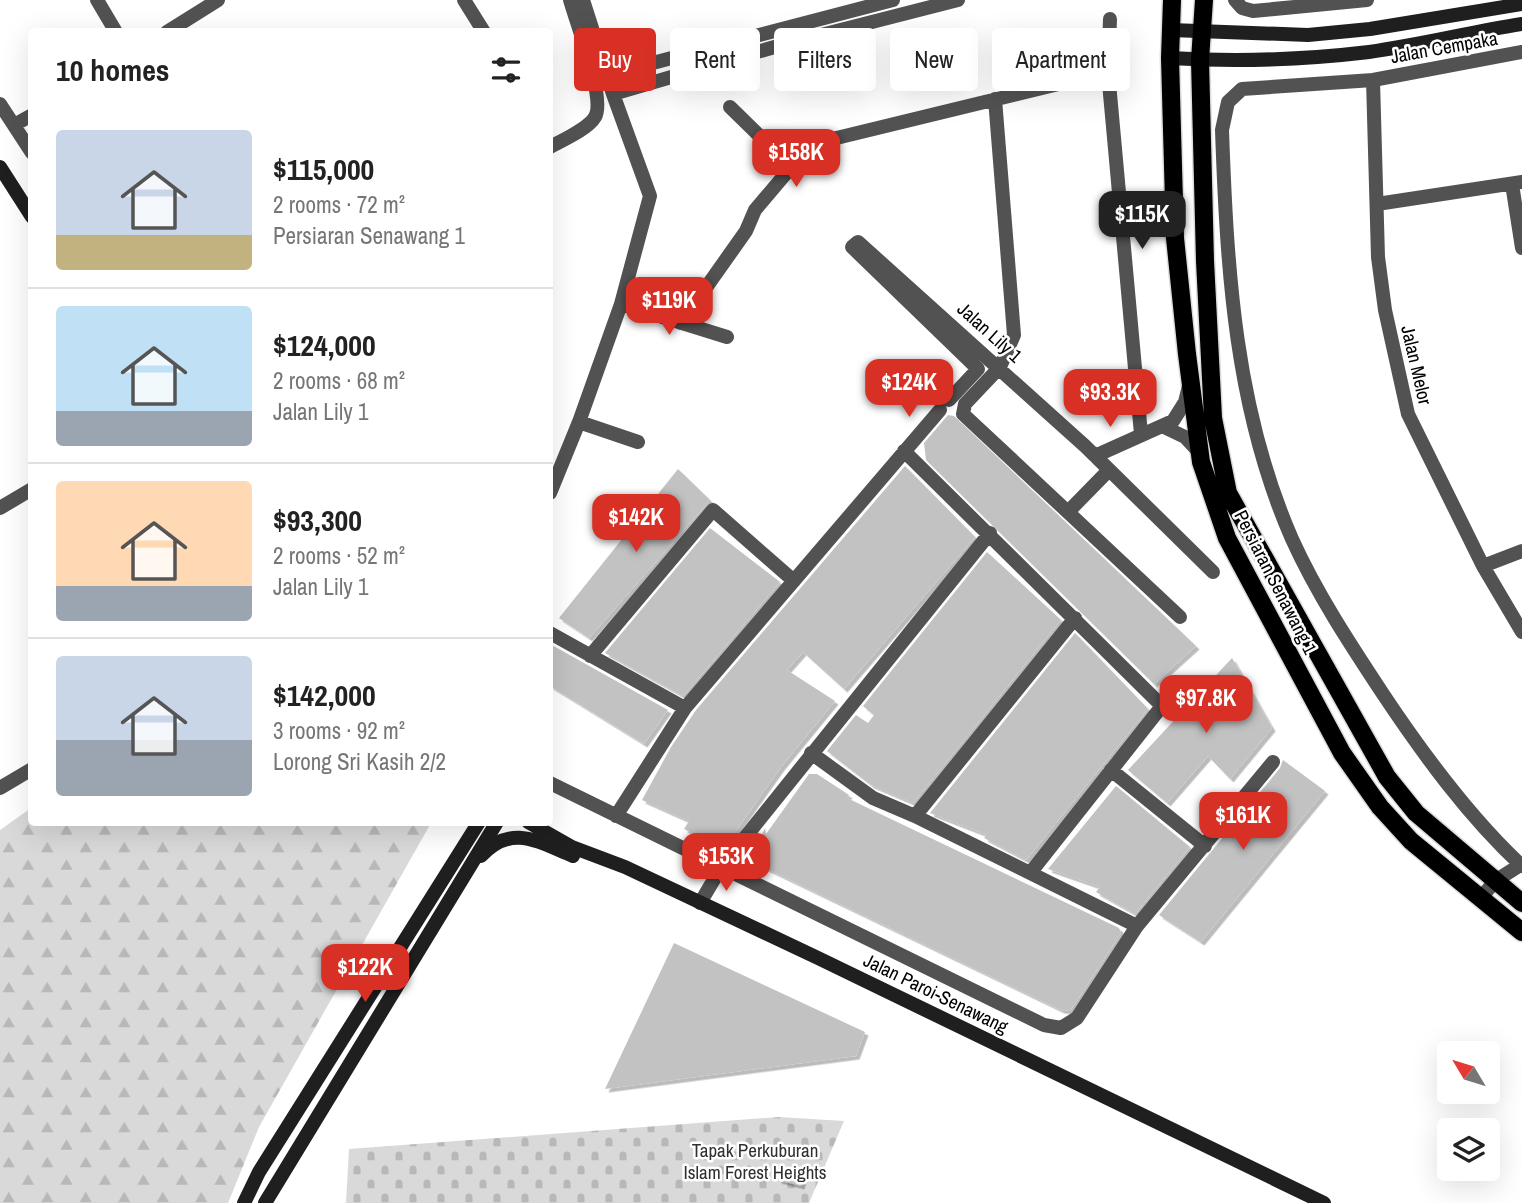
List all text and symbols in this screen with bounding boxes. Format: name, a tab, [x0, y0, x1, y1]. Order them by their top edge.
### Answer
street label: Jalan Cempaka	[1388, 25, 1500, 69]
chip: Buy	[574, 28, 656, 91]
chip: Rent	[670, 28, 760, 91]
chip: Filters	[774, 28, 876, 91]
chip: New	[890, 28, 978, 91]
chip: Apartment	[992, 28, 1130, 91]
text: 10 homes	[56, 50, 170, 90]
icon: filters	[487, 51, 525, 89]
pin: $158K	[747, 130, 845, 189]
text: $158K	[768, 136, 824, 167]
text: $115,000	[273, 149, 374, 189]
icon: home	[112, 158, 196, 242]
text: 2 rooms · 72 m²	[273, 189, 405, 220]
pin: $115K	[1093, 191, 1191, 251]
text: $115K	[1115, 198, 1169, 229]
text: Persiaran Senawang 1	[273, 220, 465, 251]
pin: $119K	[620, 278, 718, 337]
text: $119K	[642, 284, 696, 315]
street label: Jalan Lily 1	[952, 296, 1028, 368]
street label: Jalan Melor	[1395, 323, 1439, 408]
text: $124,000	[273, 325, 376, 365]
icon: home	[112, 334, 196, 418]
pin: $124K	[860, 360, 958, 419]
text: 2 rooms · 68 m²	[273, 365, 405, 396]
text: $124K	[881, 366, 937, 397]
pin: $93.3K	[1053, 370, 1167, 429]
text: $93.3K	[1080, 376, 1140, 407]
text: Jalan Lily 1	[273, 396, 368, 427]
pin: $142K	[587, 494, 685, 554]
text: $93,300	[273, 500, 362, 540]
text: $142K	[608, 501, 664, 532]
street label: Persiaran Senawang 1	[1228, 505, 1324, 659]
icon: home	[112, 509, 196, 593]
text: 2 rooms · 52 m²	[273, 540, 405, 571]
text: Jalan Lily 1	[273, 571, 368, 602]
text: $142,000	[273, 675, 376, 715]
pin: $97.8K	[1149, 676, 1263, 735]
text: $97.8K	[1176, 682, 1236, 713]
icon: home	[112, 684, 196, 768]
text: 3 rooms · 92 m²	[273, 715, 405, 746]
text: Lorong Sri Kasih 2/2	[273, 746, 446, 777]
pin: $161K	[1194, 792, 1292, 852]
text: $161K	[1215, 799, 1271, 830]
pin: $153K	[677, 834, 775, 893]
text: $153K	[698, 840, 754, 871]
pin: $122K	[316, 944, 414, 1004]
street label: Jalan Paroi-Senawang	[859, 947, 1013, 1039]
text: $122K	[337, 951, 393, 982]
north arrow	[1437, 1041, 1500, 1104]
map controls	[1437, 1041, 1500, 1181]
button: layers	[1437, 1118, 1500, 1181]
park label: Tapak Perkuburan Islam Forest Heights	[684, 1137, 827, 1185]

